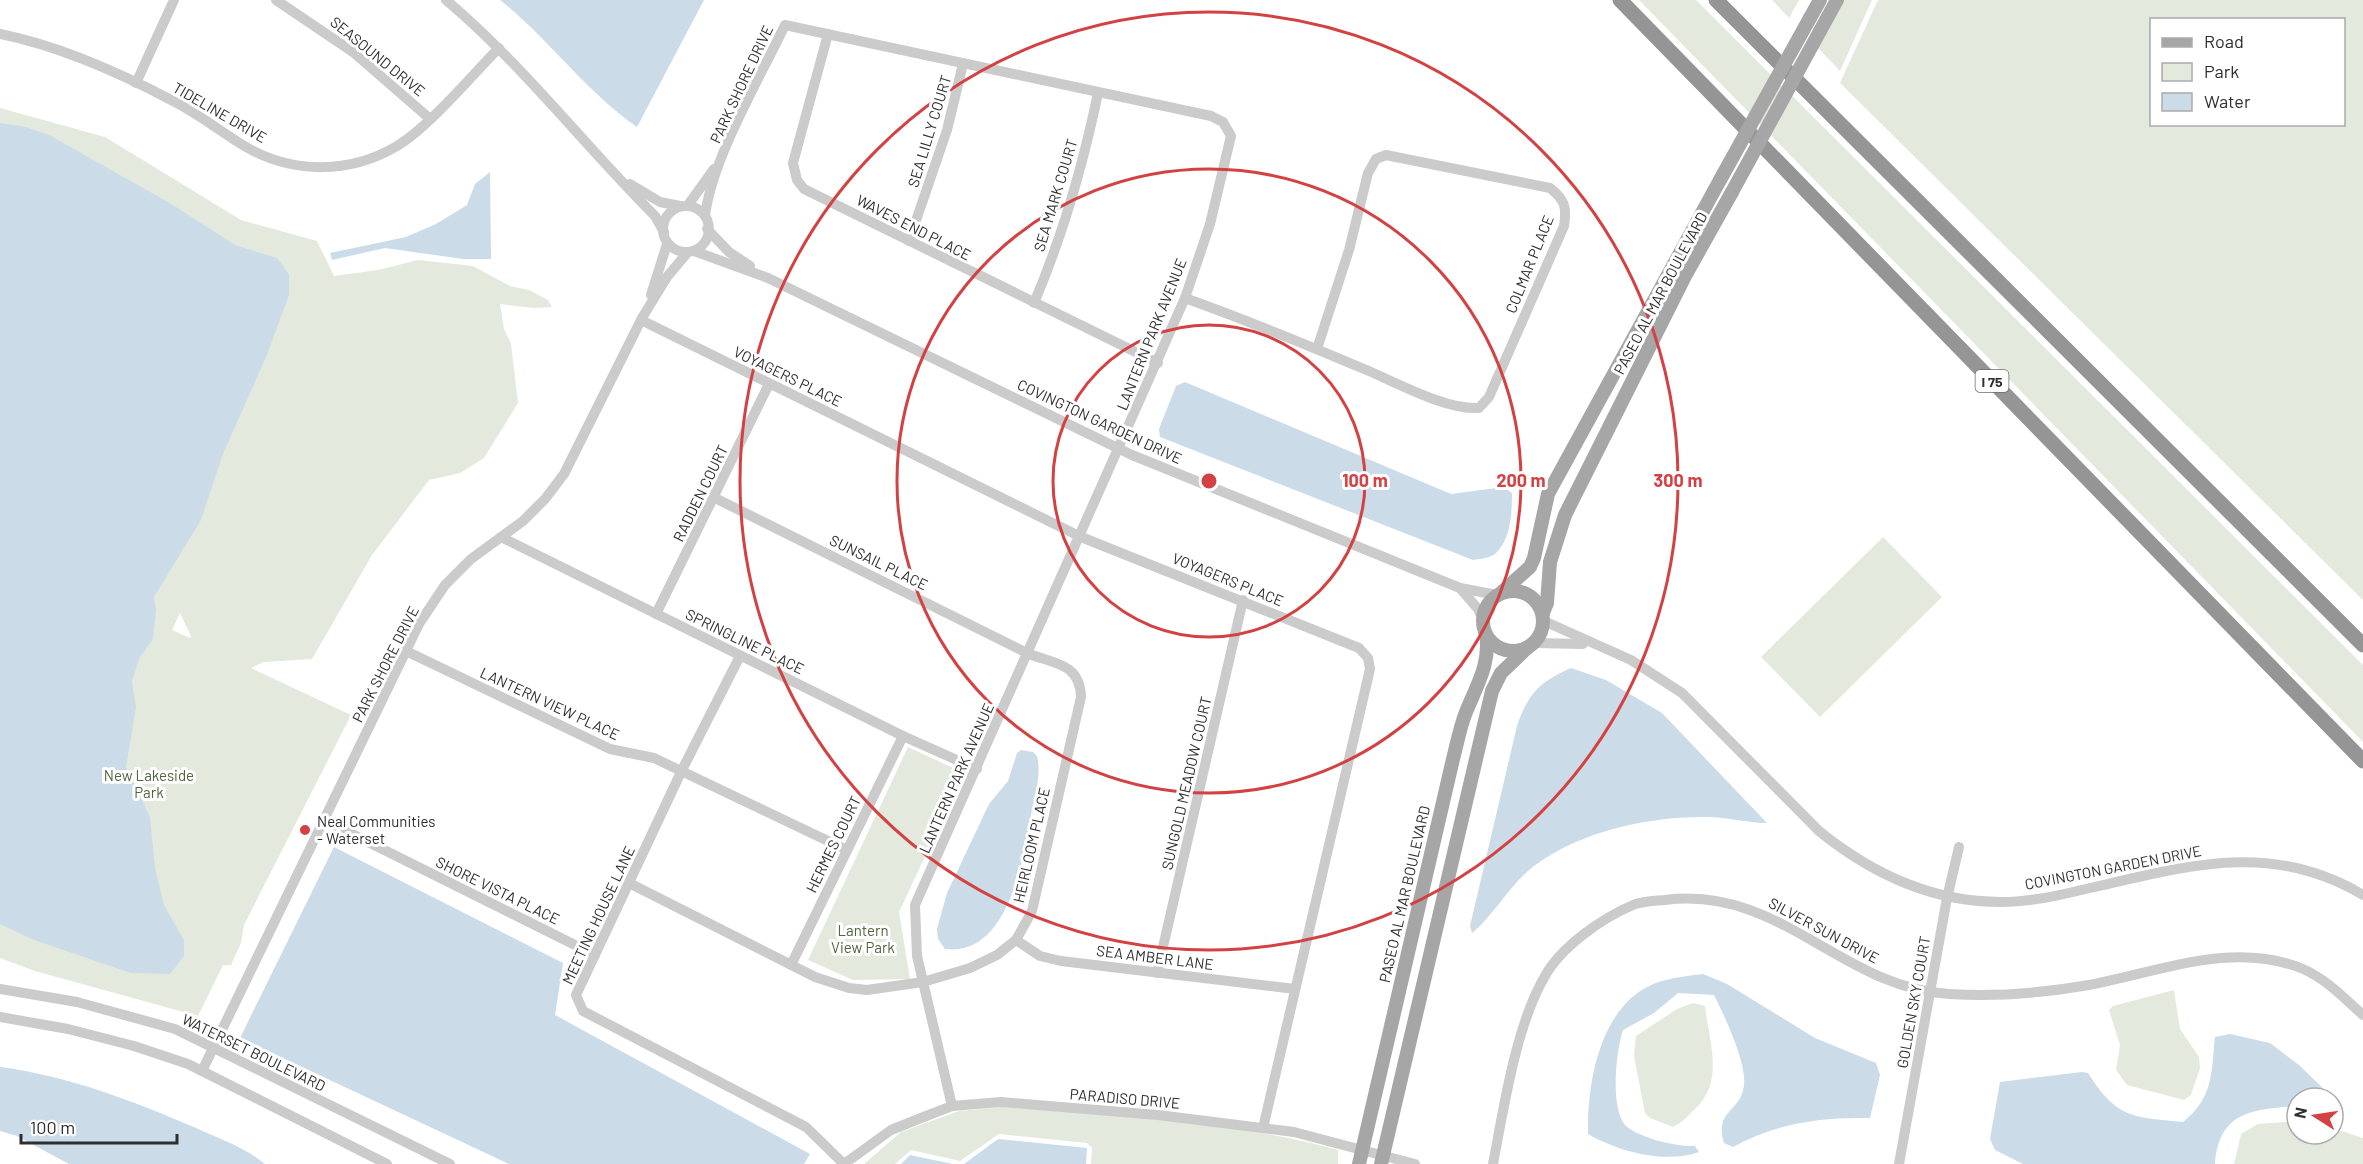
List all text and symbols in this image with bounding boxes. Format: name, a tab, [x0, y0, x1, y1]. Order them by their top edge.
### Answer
street label: SEASOUND DRIVE	[327, 12, 429, 100]
legend	[2150, 18, 2345, 126]
street label: PARK SHORE DRIVE	[706, 22, 776, 146]
text: Road	[2204, 30, 2244, 52]
text: Park	[2204, 60, 2239, 82]
street label: SEA LILLY COURT	[903, 73, 955, 189]
street label: TIDELINE DRIVE	[170, 78, 270, 146]
text: Water	[2204, 90, 2251, 112]
street label: SEA MARK COURT	[1029, 136, 1081, 254]
street label: WAVES END PLACE	[854, 190, 974, 264]
street label: PASEO AL MAR BOULEVARD	[1610, 209, 1710, 377]
street label: COLMAR PLACE	[1501, 212, 1557, 316]
street label: LANTERN PARK AVENUE	[1112, 255, 1190, 413]
street label: VOYAGERS PLACE	[731, 342, 845, 410]
road number: I 75	[1976, 370, 2008, 392]
street label: COVINGTON GARDEN DRIVE	[1015, 375, 1185, 467]
street label: RADDEN COURT	[669, 442, 731, 544]
text: 100 m	[1342, 469, 1388, 491]
text: 200 m	[1496, 469, 1546, 491]
text: 300 m	[1654, 469, 1702, 491]
centre of rings	[1199, 471, 1219, 491]
street label: SUNSAIL PLACE	[827, 530, 931, 594]
street label: VOYAGERS PLACE	[1170, 549, 1286, 609]
street label: PARK SHORE DRIVE	[348, 603, 422, 725]
street label: SPRINGLINE PLACE	[683, 605, 807, 677]
street label: LANTERN VIEW PLACE	[477, 663, 623, 743]
street label: SUNGOLD MEADOW COURT	[1157, 695, 1215, 871]
street label: LANTERN PARK AVENUE	[915, 700, 997, 856]
park label: New Lakeside Park	[104, 766, 194, 801]
street label: HEIRLOOM PLACE	[1009, 786, 1053, 904]
street label: HERMES COURT	[802, 793, 864, 895]
street label: PASEO AL MAR BOULEVARD	[1375, 804, 1433, 984]
place label: Neal Communities - Waterset	[317, 812, 436, 847]
marker: Neal Communities - Waterset	[298, 823, 312, 837]
street label: COVINGTON GARDEN DRIVE	[2023, 841, 2203, 893]
street label: MEETING HOUSE LANE	[558, 843, 638, 987]
street label: SHORE VISTA PLACE	[433, 852, 563, 928]
street label: SILVER SUN DRIVE	[1766, 893, 1882, 967]
park label: Lantern View Park	[831, 921, 895, 956]
street label: GOLDEN SKY COURT	[1893, 935, 1933, 1069]
street label: SEA AMBER LANE	[1095, 941, 1215, 973]
street label: WATERSET BOULEVARD	[179, 1009, 329, 1095]
street label: PARADISO DRIVE	[1069, 1084, 1181, 1112]
north arrow	[2285, 1086, 2345, 1146]
text: N	[2289, 1106, 2310, 1120]
scale bar	[21, 1107, 177, 1145]
text: 100 m	[30, 1116, 75, 1138]

